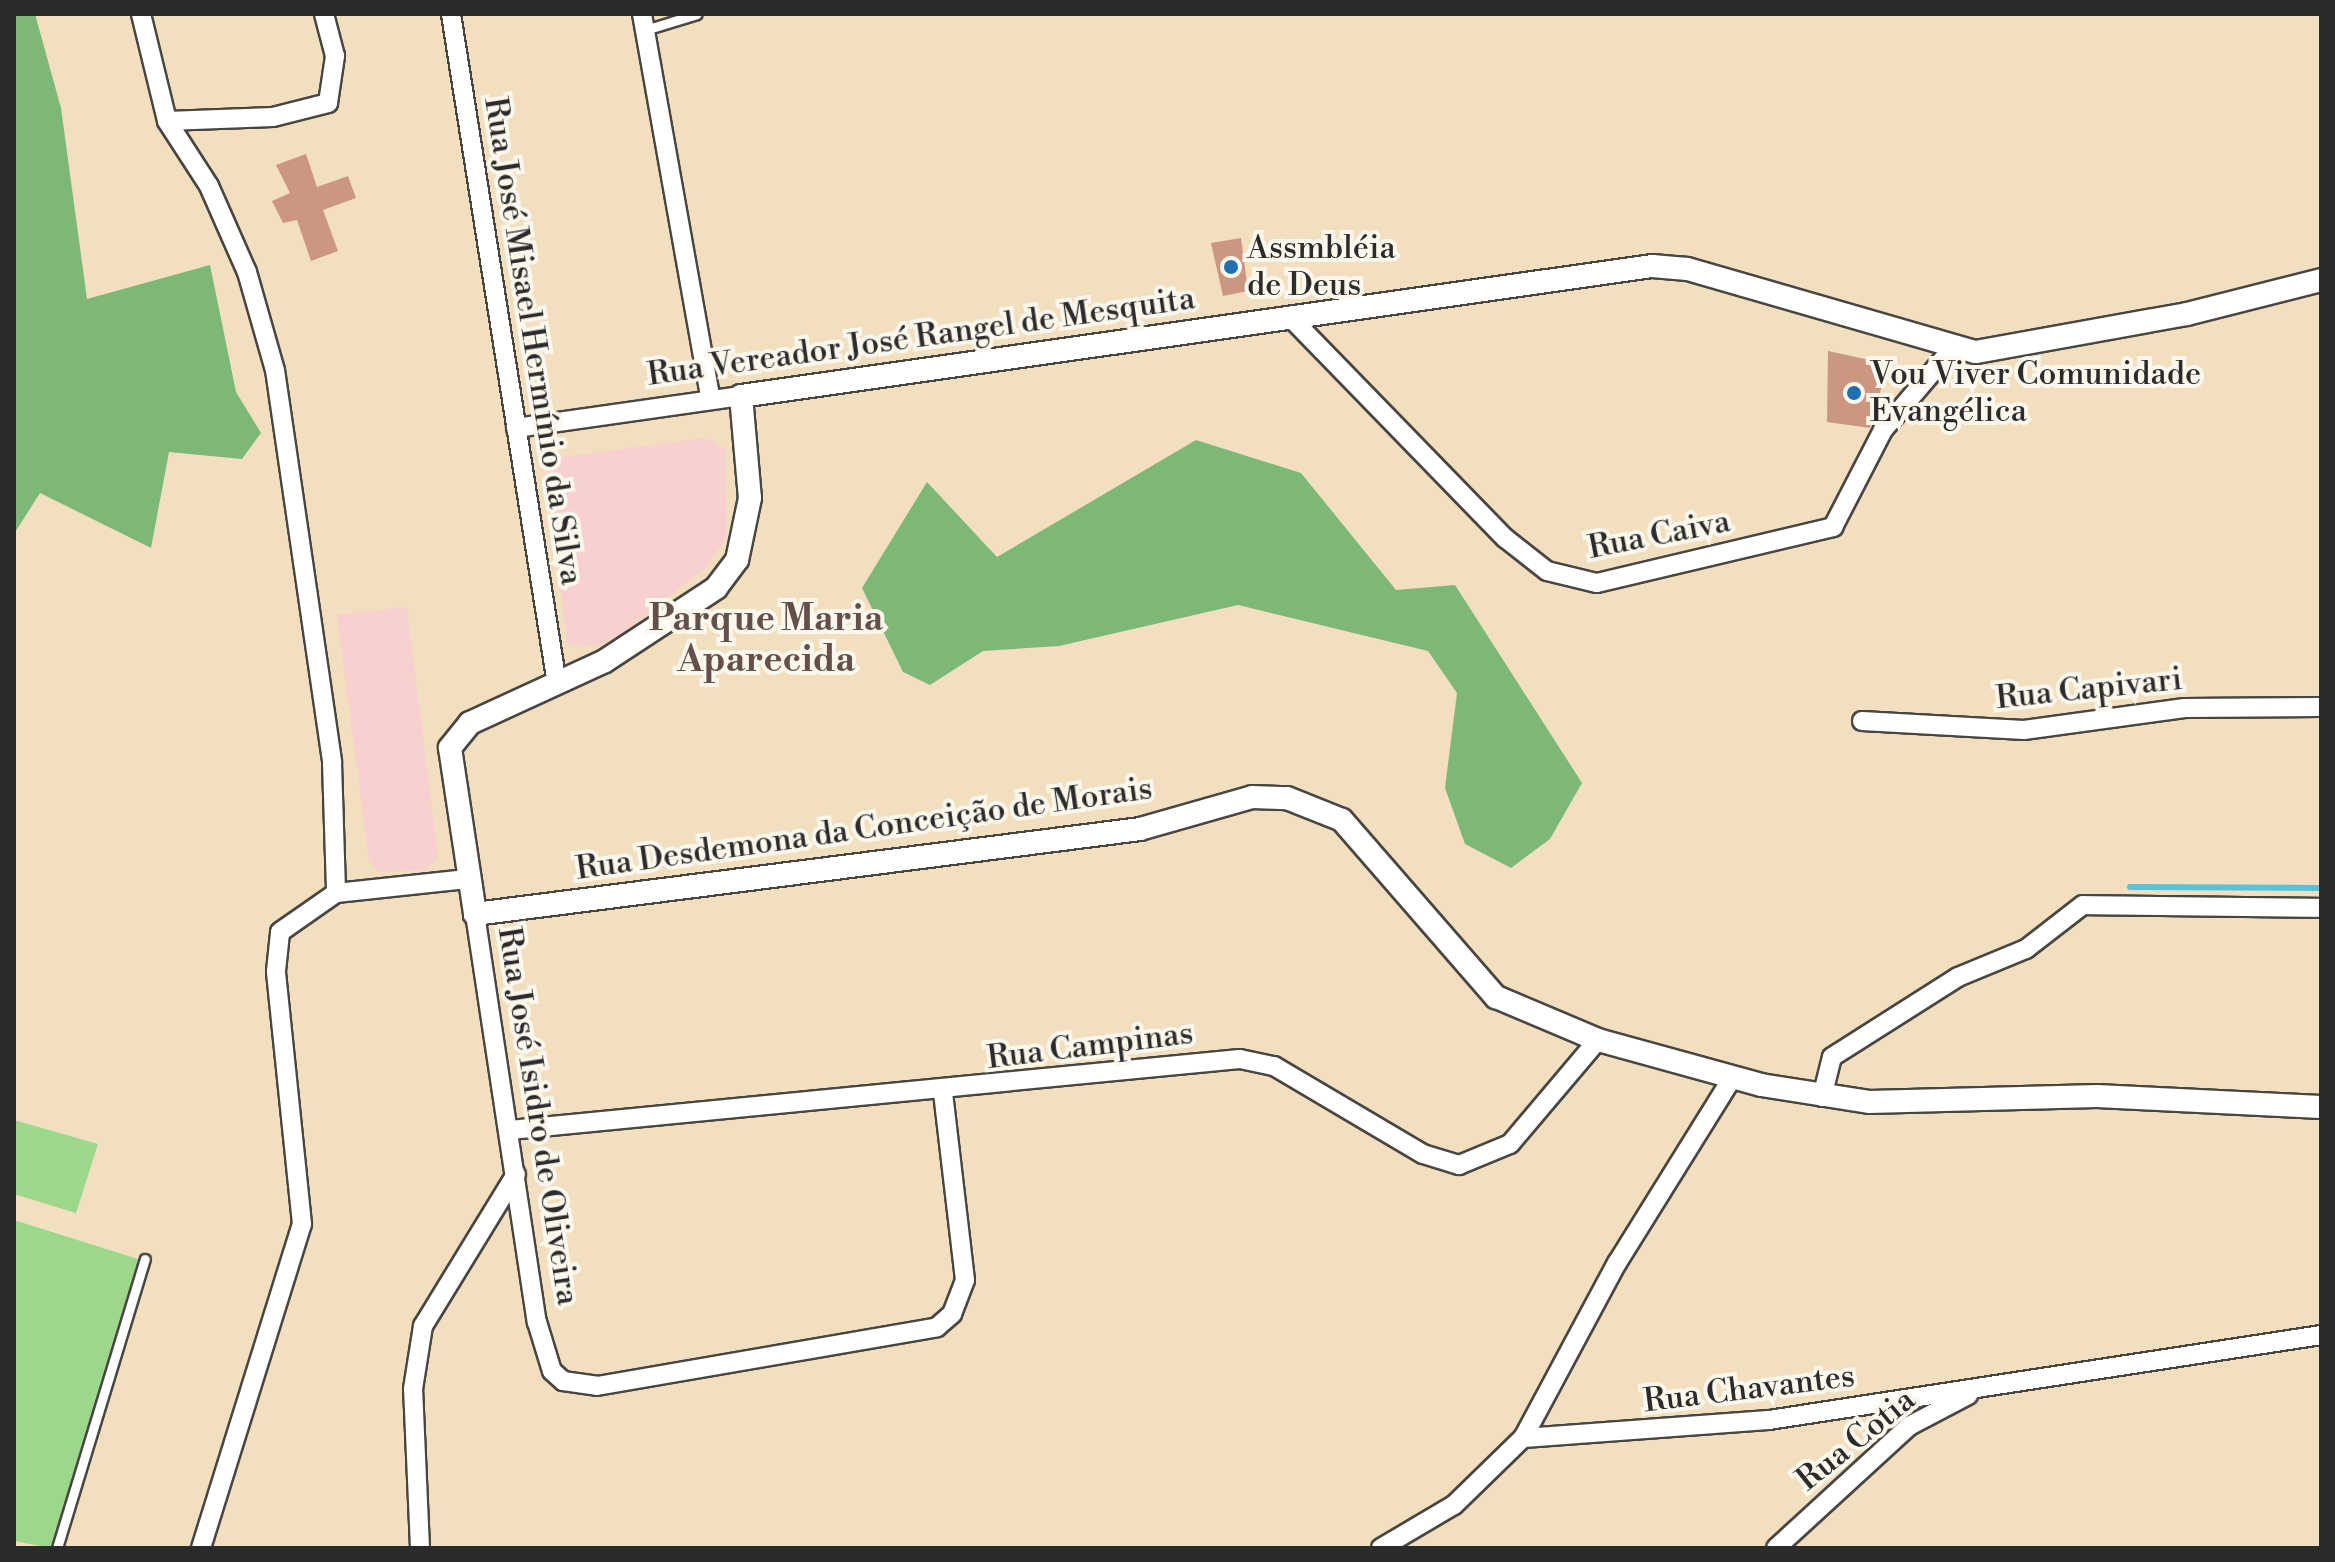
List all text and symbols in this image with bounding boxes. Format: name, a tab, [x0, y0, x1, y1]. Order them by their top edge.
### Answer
street label: Rua José Misael Hermínio da Silva	[475, 94, 591, 588]
place label: Assmbléia de Deus	[1247, 230, 1396, 305]
marker: Assmbléia de Deus	[1222, 258, 1240, 276]
street label: Rua Vereador José Rangel de Mesquita	[645, 280, 1197, 394]
place label: Vou Viver Comunidade Evangélica	[1870, 356, 2201, 431]
marker: Vou Viver Comunidade Evangélica	[1845, 384, 1863, 402]
street label: Rua Caiva	[1585, 502, 1733, 568]
district label: Parque Maria Aparecida	[649, 597, 883, 682]
street label: Rua Capivari	[1994, 660, 2184, 718]
street label: Rua Desdemona da Conceição de Morais	[573, 769, 1155, 889]
street label: Rua José Isidro de Oliveira	[489, 924, 587, 1308]
street label: Rua Campinas	[985, 1014, 1195, 1078]
street label: Rua Chavantes	[1641, 1357, 1857, 1421]
street label: Rua Cotia	[1789, 1381, 1923, 1499]

